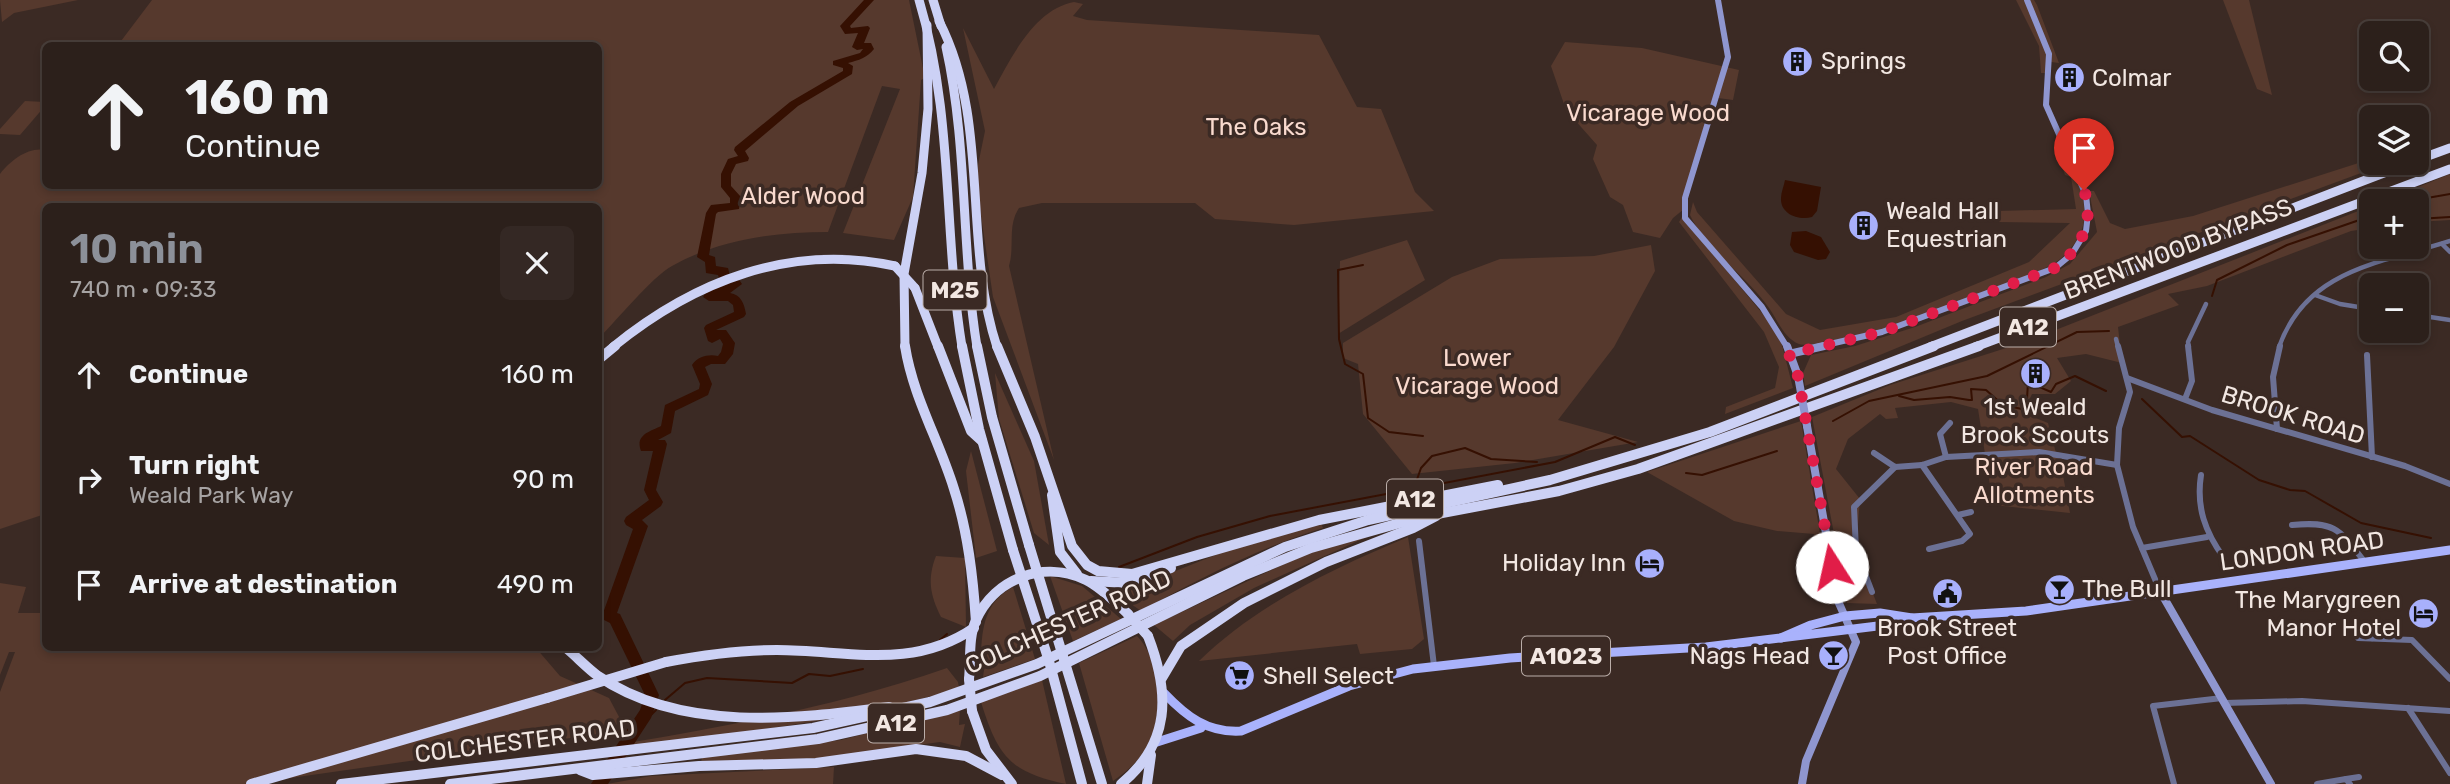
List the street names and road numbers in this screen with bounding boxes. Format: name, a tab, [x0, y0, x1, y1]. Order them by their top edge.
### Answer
street label: BRENTWOOD BYPASS	[2060, 193, 2296, 305]
road number: M25	[923, 270, 986, 310]
road number: A12	[2000, 308, 2056, 346]
street label: BROOK ROAD	[2218, 380, 2368, 450]
road number: A12	[1387, 480, 1443, 519]
street label: LONDON ROAD	[2218, 526, 2386, 576]
street label: COLCHESTER ROAD	[961, 564, 1175, 680]
road number: A1023	[1522, 636, 1610, 676]
road number: A12	[868, 704, 924, 743]
street label: COLCHESTER ROAD	[413, 714, 637, 768]

